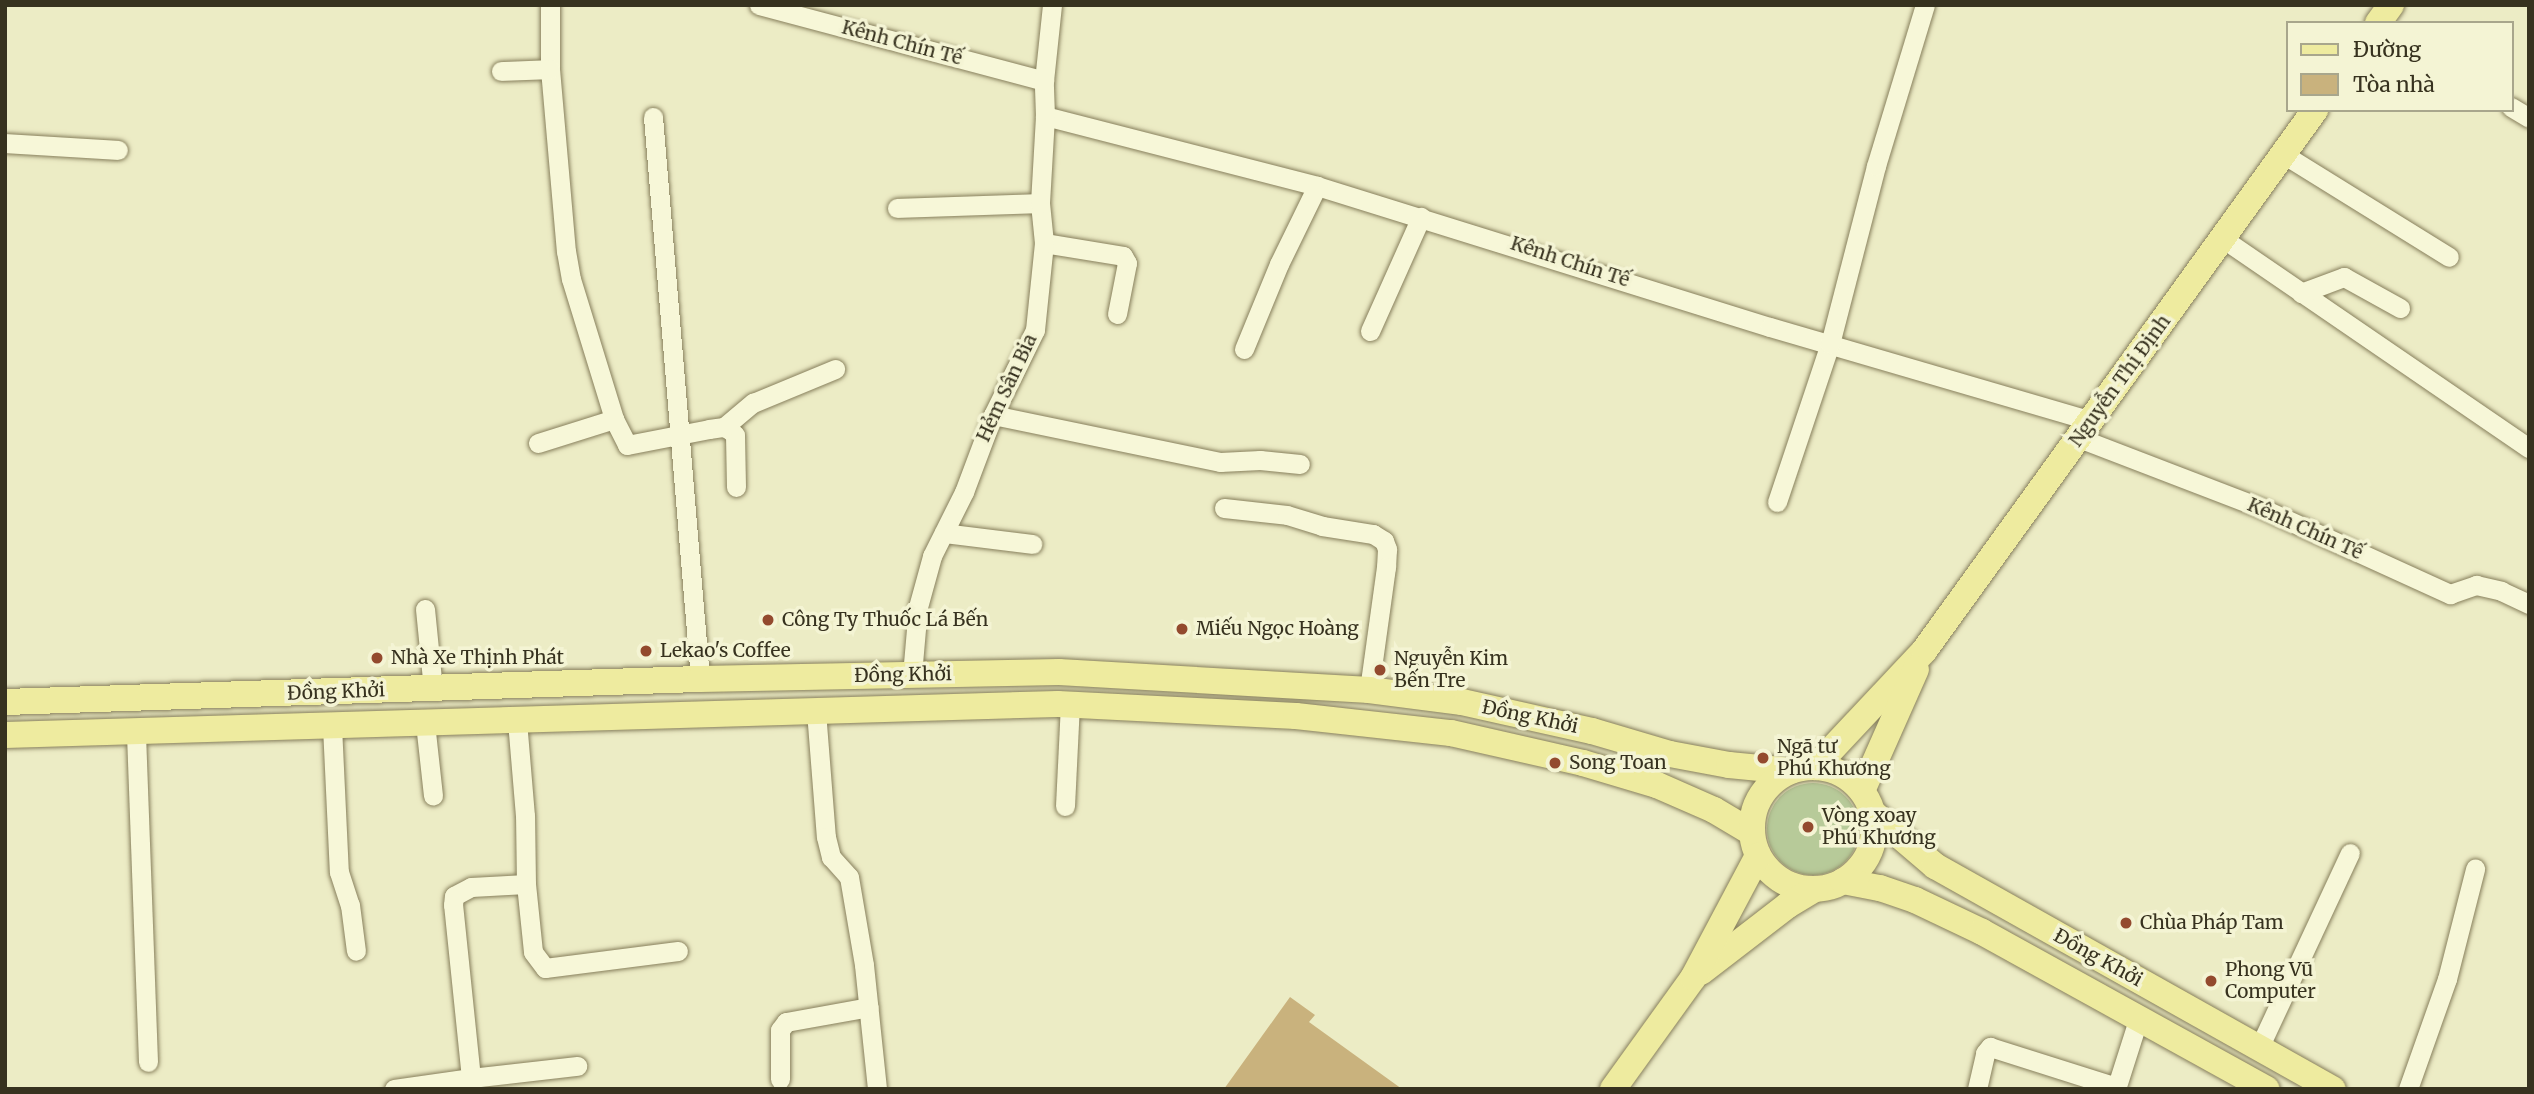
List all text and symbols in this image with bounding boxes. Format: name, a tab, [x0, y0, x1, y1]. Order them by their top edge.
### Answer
street label: Kênh Chín Tế	[839, 16, 965, 70]
legend	[2286, 21, 2513, 112]
text: Đường	[2353, 36, 2421, 63]
text: Tòa nhà	[2353, 71, 2435, 98]
street label: Kênh Chín Tế	[1508, 232, 1632, 292]
street label: Nguyễn Thị Định	[2065, 311, 2175, 451]
street label: Hẻm Sân Bia	[972, 331, 1042, 445]
street label: Kênh Chín Tế	[2244, 493, 2366, 565]
place label: Công Ty Thuốc Lá Bến	[782, 609, 988, 631]
marker: Công Ty Thuốc Lá Bến	[760, 612, 776, 628]
place label: Miếu Ngọc Hoàng	[1196, 618, 1359, 640]
marker: Miếu Ngọc Hoàng	[1174, 621, 1190, 637]
place label: Lekao's Coffee	[660, 640, 791, 662]
marker: Lekao's Coffee	[638, 643, 654, 659]
place label: Nhà Xe Thịnh Phát	[391, 647, 564, 669]
place label: Nguyễn Kim Bến Tre	[1394, 648, 1508, 692]
marker: Nhà Xe Thịnh Phát	[369, 650, 385, 666]
marker: Nguyễn Kim Bến Tre	[1372, 662, 1388, 678]
street label: Đồng Khởi	[854, 663, 952, 687]
street label: Đồng Khởi	[287, 679, 385, 705]
street label: Đồng Khởi	[1480, 696, 1580, 738]
place label: Ngã tư Phú Khương	[1777, 736, 1891, 780]
marker: Ngã tư Phú Khương	[1755, 750, 1771, 766]
place label: Song Toan	[1569, 752, 1667, 774]
marker: Song Toan	[1547, 755, 1563, 771]
place label: Vòng xoay Phú Khương	[1822, 805, 1936, 849]
marker: Vòng xoay Phú Khương	[1800, 819, 1816, 835]
place label: Chùa Pháp Tam	[2140, 912, 2284, 934]
marker: Chùa Pháp Tam	[2118, 915, 2134, 931]
street label: Đồng Khởi	[2050, 924, 2146, 992]
place label: Phong Vũ Computer	[2225, 959, 2316, 1003]
marker: Phong Vũ Computer	[2203, 973, 2219, 989]

